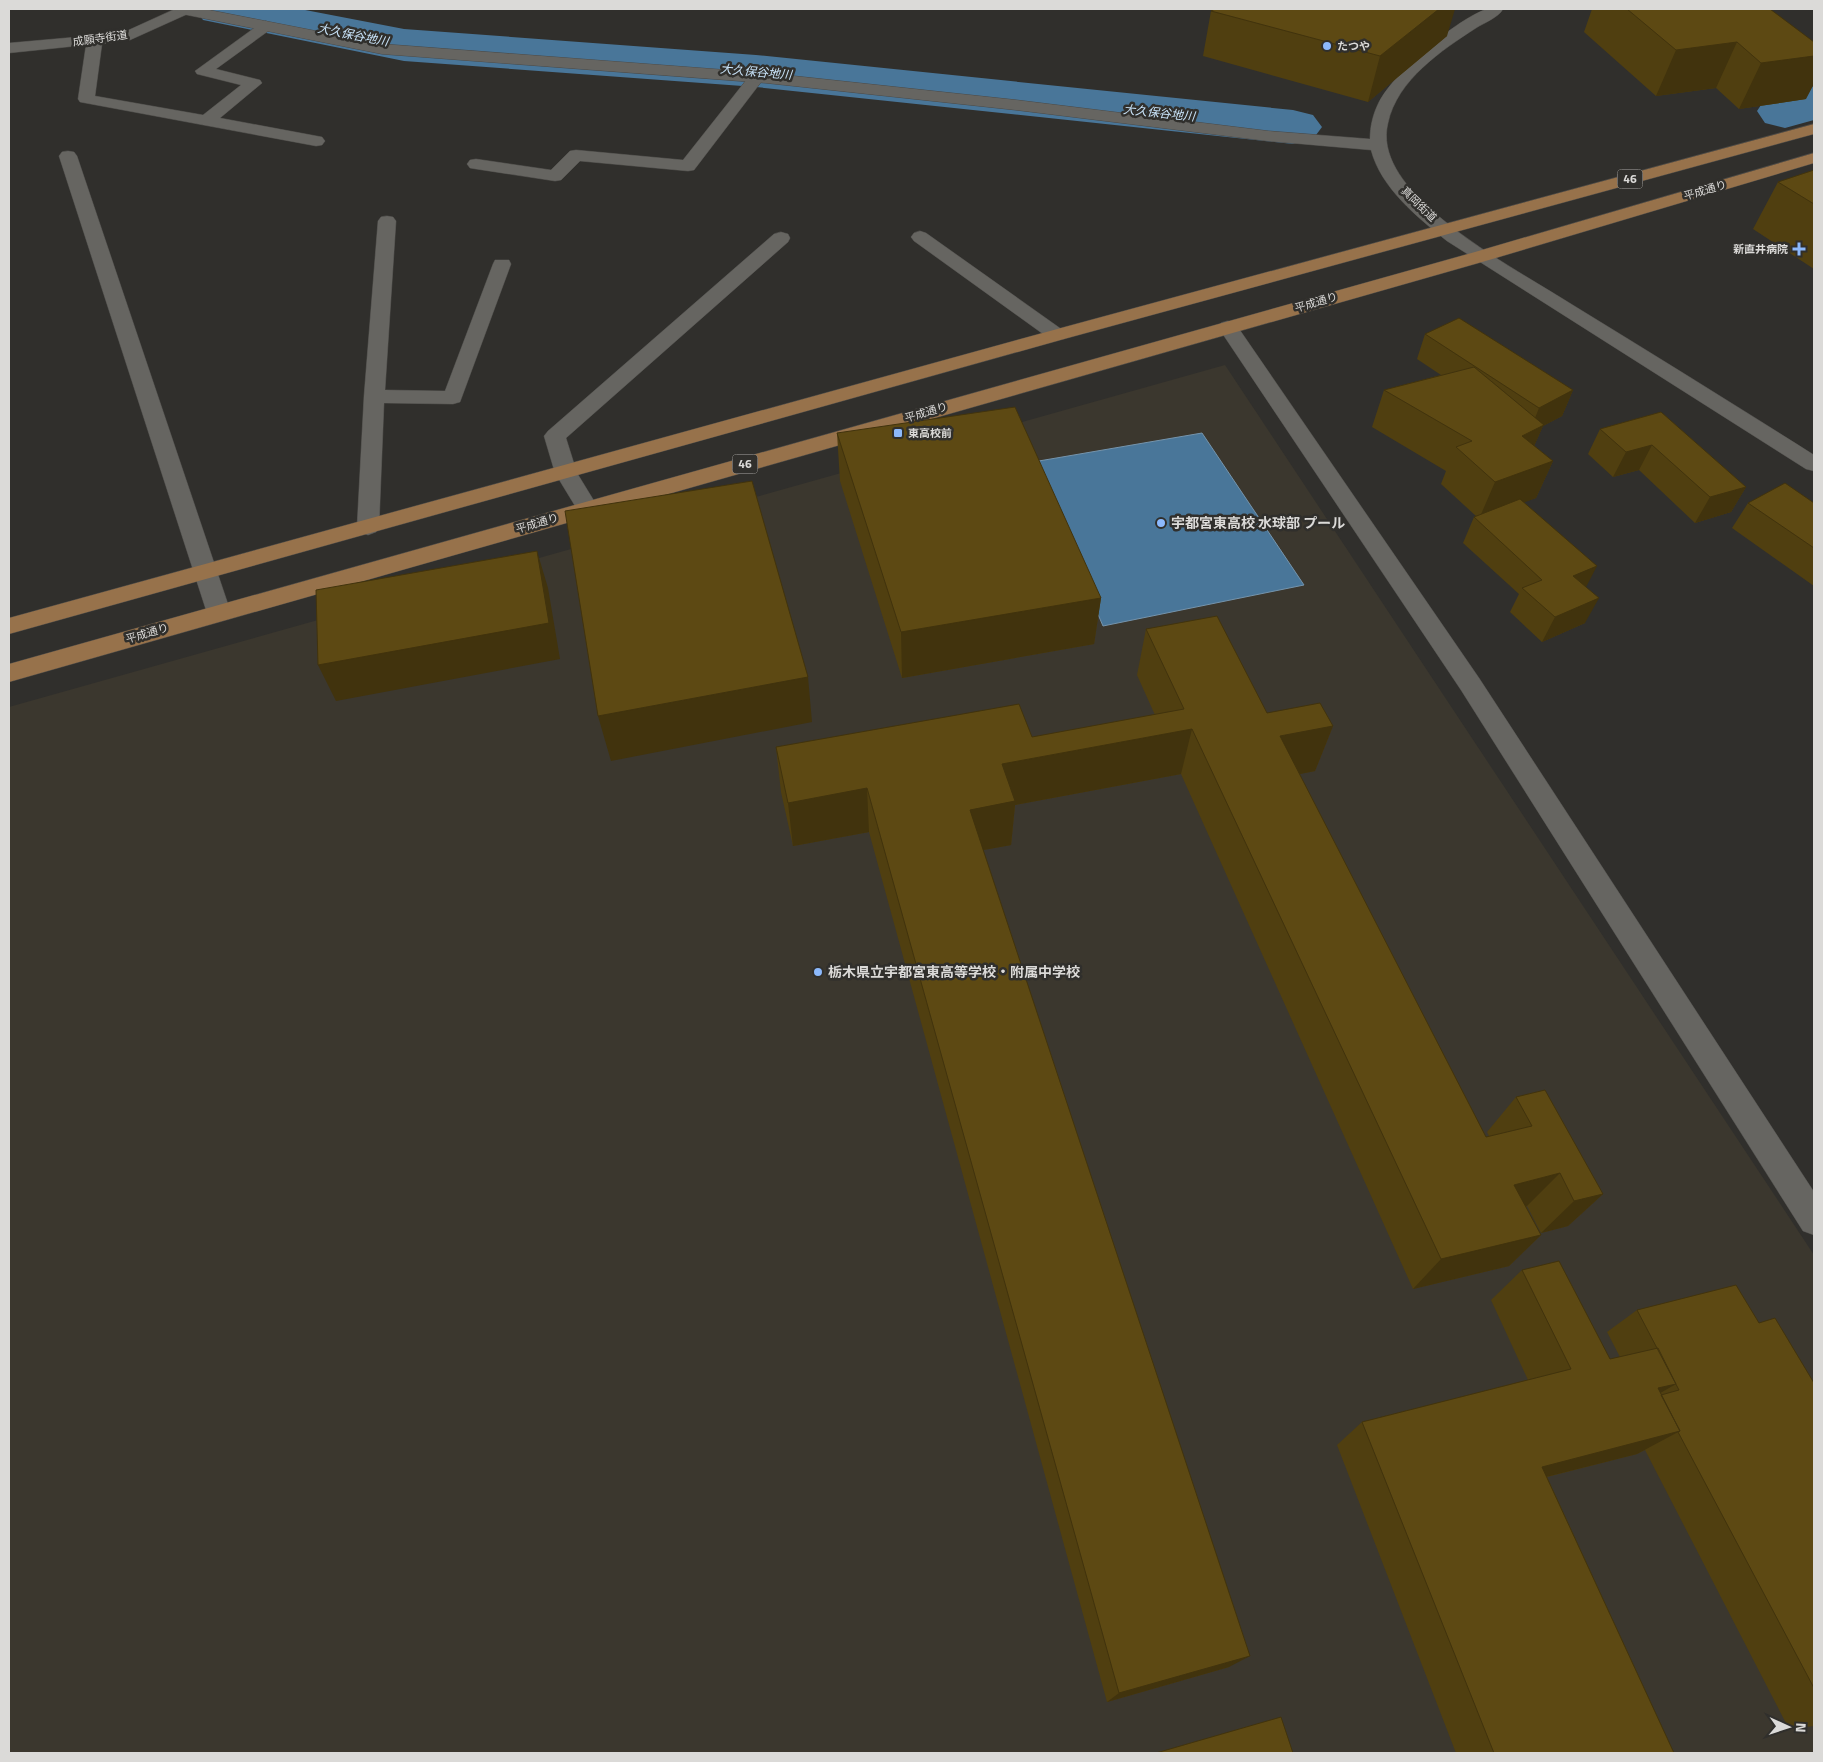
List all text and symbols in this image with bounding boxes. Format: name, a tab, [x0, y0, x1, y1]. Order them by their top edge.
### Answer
water label: 大久保谷地川	[316, 18, 392, 51]
street label: 成願寺街道	[72, 26, 128, 50]
place label: たつや	[1337, 38, 1370, 54]
marker: たつや	[1321, 40, 1333, 52]
water label: 大久保谷地川	[719, 59, 795, 84]
water label: 大久保谷地川	[1122, 99, 1198, 126]
road number: 46	[1618, 170, 1642, 188]
street label: 平成通り	[1682, 176, 1728, 204]
street label: 真岡街道	[1398, 183, 1440, 225]
place label: 新直井病院	[1733, 241, 1788, 257]
marker: 新直井病院	[1792, 242, 1806, 256]
street label: 平成通り	[1293, 288, 1339, 316]
street label: 平成通り	[903, 398, 949, 426]
place label: 東高校前	[908, 425, 952, 441]
marker: 東高校前	[892, 427, 904, 439]
road number: 46	[732, 454, 758, 474]
street label: 平成通り	[514, 509, 560, 537]
place label: 宇都宮東高校 水球部 プール	[1171, 512, 1345, 533]
marker: 宇都宮東高校 水球部 プール	[1155, 517, 1167, 529]
street label: 平成通り	[124, 619, 170, 647]
place label: 栃木県立宇都宮東高等学校・附属中学校	[828, 961, 1080, 982]
marker: 栃木県立宇都宮東高等学校・附属中学校	[812, 966, 824, 978]
north arrow	[1763, 1702, 1813, 1752]
text: N	[1791, 1722, 1812, 1733]

